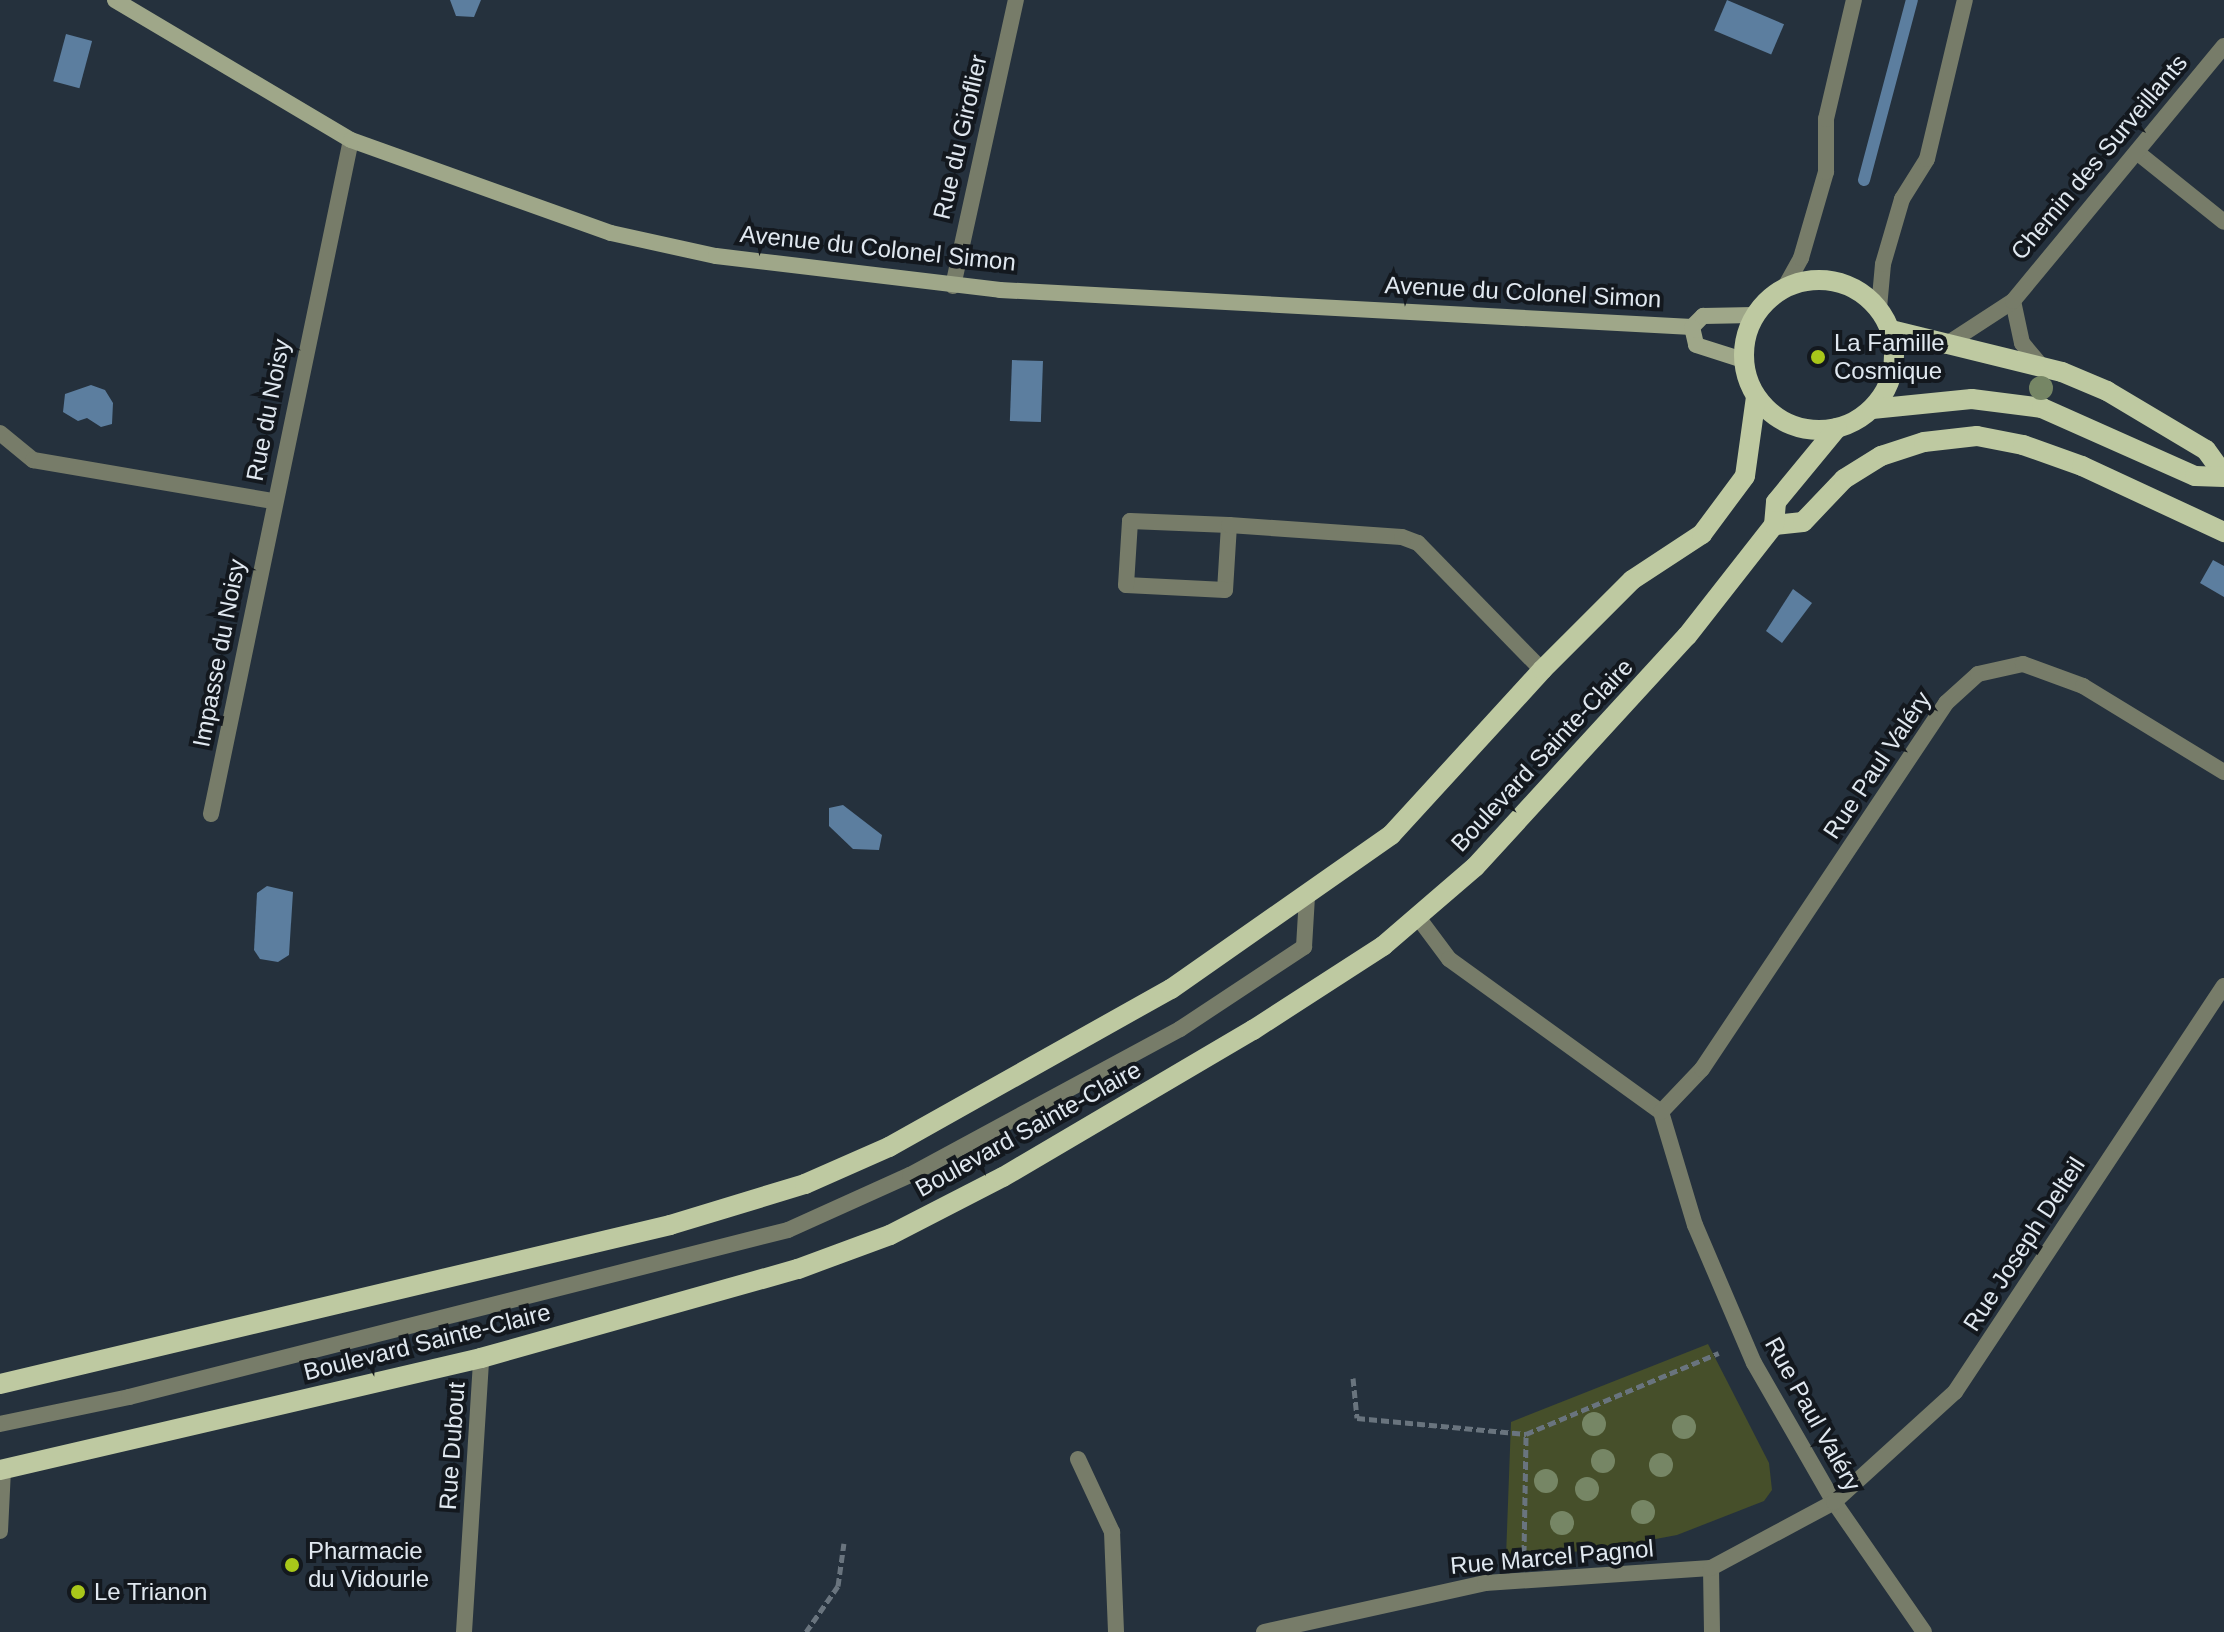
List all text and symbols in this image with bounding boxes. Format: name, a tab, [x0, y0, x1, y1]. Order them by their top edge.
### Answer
street label: Chemin des Surveillants	[2005, 49, 2193, 265]
street label: Rue du Giroflier	[927, 52, 993, 222]
street label: Avenue du Colonel Simon	[739, 219, 1017, 277]
street label: Avenue du Colonel Simon	[1384, 270, 1662, 314]
place label: La Famille Cosmique	[1834, 329, 1945, 385]
street label: Rue du Noisy	[240, 337, 296, 483]
marker: La Famille Cosmique	[1809, 348, 1827, 366]
street label: Impasse du Noisy	[187, 557, 251, 749]
street label: Boulevard Sainte-Claire	[1445, 652, 1639, 858]
street label: Rue Paul Valéry	[1817, 686, 1937, 844]
street label: Boulevard Sainte-Claire	[910, 1055, 1146, 1203]
street label: Rue Joseph Delteil	[1957, 1152, 2091, 1336]
street label: Boulevard Sainte-Claire	[301, 1297, 553, 1387]
street label: Rue Paul Valéry	[1759, 1332, 1867, 1496]
street label: Rue Dubout	[433, 1381, 471, 1511]
street label: Rue Marcel Pagnol	[1449, 1534, 1655, 1580]
place label: Pharmacie du Vidourle	[308, 1537, 429, 1593]
marker: Pharmacie du Vidourle	[283, 1556, 301, 1574]
place label: Le Trianon	[94, 1578, 208, 1606]
marker: Le Trianon	[69, 1583, 87, 1601]

